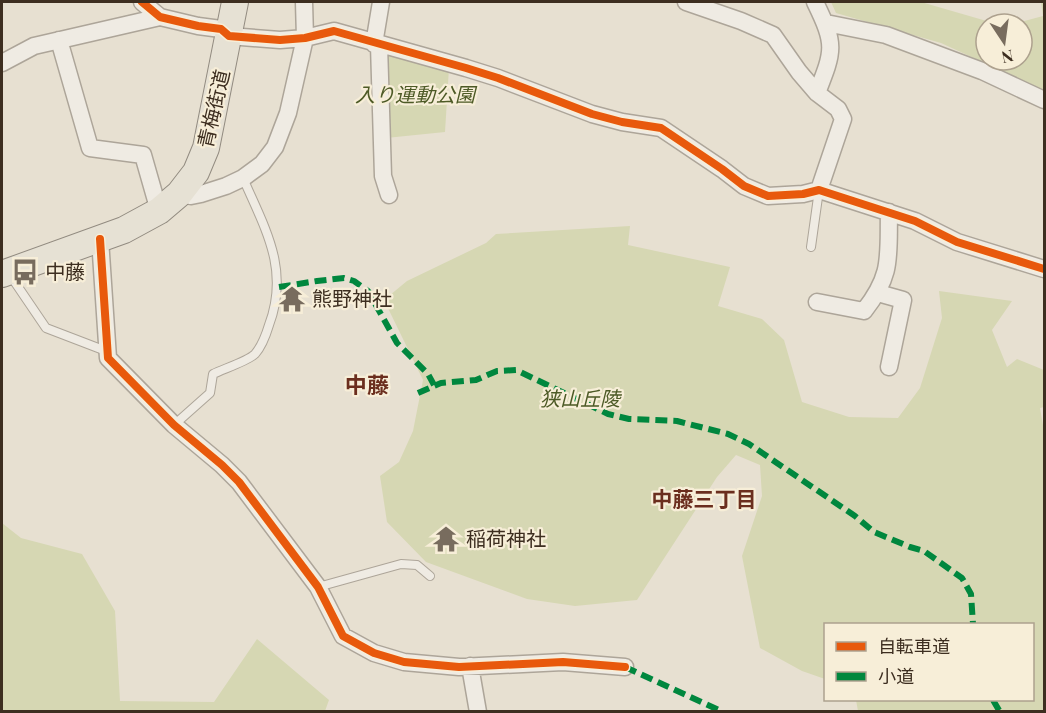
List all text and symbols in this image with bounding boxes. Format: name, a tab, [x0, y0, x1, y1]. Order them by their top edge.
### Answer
north arrow	[974, 12, 1034, 72]
text: N	[999, 46, 1015, 69]
street label: 青梅街道	[190, 67, 235, 151]
park label: 入り運動公園	[355, 80, 478, 107]
bus stop icon: 中藤	[10, 257, 40, 287]
place label: 中藤	[45, 257, 85, 284]
temple icon: 熊野神社	[277, 284, 307, 314]
place label: 熊野神社	[312, 284, 392, 311]
district label: 中藤	[345, 369, 389, 399]
park label: 狭山丘陵	[540, 384, 623, 411]
district label: 中藤三丁目	[652, 484, 757, 512]
temple icon: 稲荷神社	[431, 524, 461, 554]
place label: 稲荷神社	[466, 524, 546, 551]
legend	[824, 623, 1034, 701]
text: 自転車道	[878, 634, 950, 658]
text: 小道	[878, 664, 914, 688]

